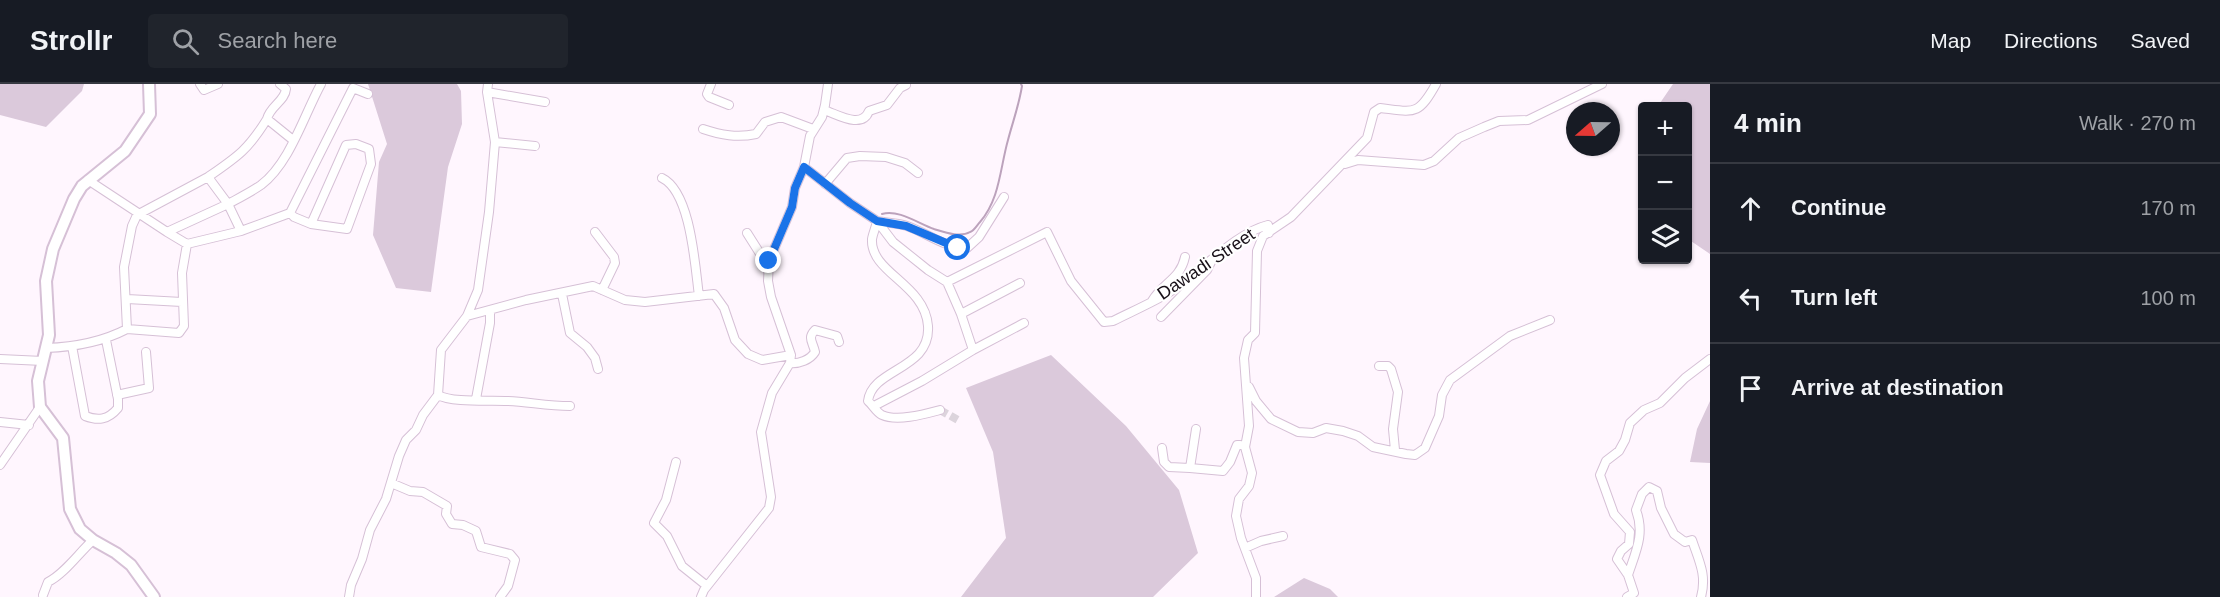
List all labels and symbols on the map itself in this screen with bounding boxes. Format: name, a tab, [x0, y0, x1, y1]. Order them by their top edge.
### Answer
north arrow	[1566, 102, 1620, 156]
street label: Dawadi Street	[1154, 224, 1258, 304]
route start	[944, 234, 970, 260]
route end	[755, 247, 781, 273]

